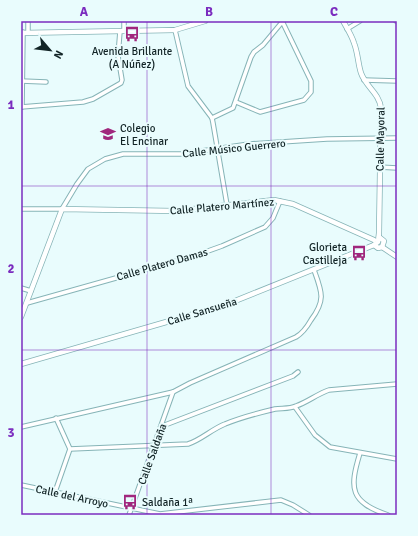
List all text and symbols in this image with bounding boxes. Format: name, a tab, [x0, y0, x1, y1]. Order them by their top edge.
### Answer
text: A	[80, 4, 89, 20]
text: B	[205, 4, 213, 20]
text: C	[330, 4, 338, 20]
bus stop icon: Avenida Brillante (A Núñez)	[123, 25, 141, 43]
north arrow	[30, 30, 70, 70]
place label: Avenida Brillante (A Núñez)	[92, 45, 172, 71]
text: N	[51, 48, 66, 61]
text: 1	[7, 97, 15, 113]
street label: Calle Mayoral	[373, 107, 388, 171]
place label: Colegio El Encinar	[120, 122, 168, 148]
school or university icon: Colegio El Encinar	[99, 125, 117, 143]
street label: Calle Músico Guerrero	[182, 137, 287, 160]
street label: Calle Platero Martínez	[169, 195, 275, 218]
place label: Glorieta Castilleja	[303, 241, 347, 267]
bus stop icon: Glorieta Castilleja	[350, 244, 368, 262]
street label: Calle Platero Damas	[115, 245, 209, 284]
text: 2	[7, 261, 15, 277]
street label: Calle Sansueña	[166, 295, 239, 328]
street label: Calle Saldaña	[135, 421, 170, 487]
text: 3	[7, 425, 15, 441]
street label: Calle del Arroyo	[34, 482, 110, 511]
bus stop icon: Saldaña 1ª	[121, 493, 139, 511]
place label: Saldaña 1ª	[142, 496, 193, 509]

